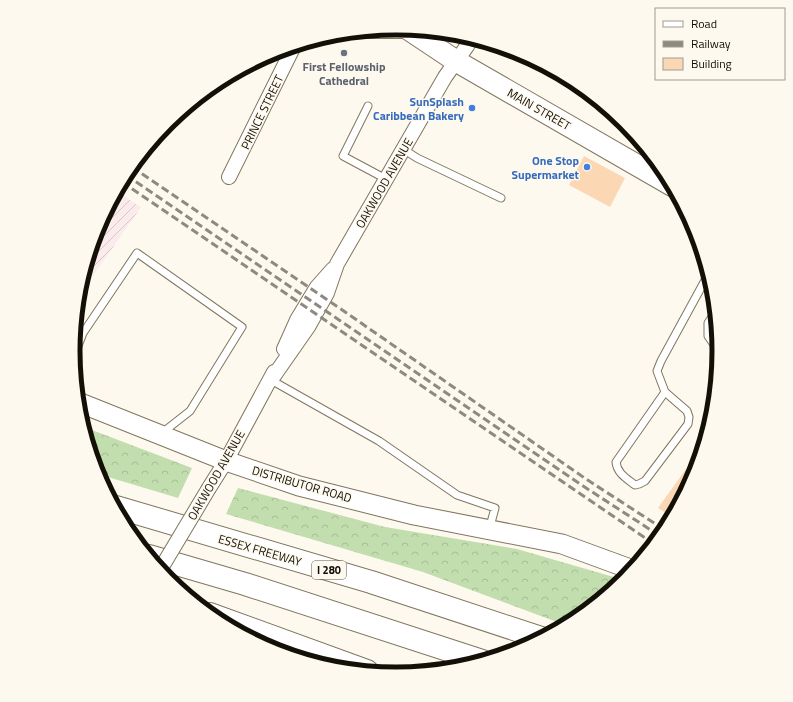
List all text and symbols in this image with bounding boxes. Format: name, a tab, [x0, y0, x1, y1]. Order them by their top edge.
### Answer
legend	[655, 8, 785, 80]
text: Road	[691, 14, 717, 33]
text: Railway	[691, 34, 731, 53]
marker: First Fellowship Cathedral	[339, 48, 349, 58]
text: Building	[691, 54, 732, 73]
place label: First Fellowship Cathedral	[303, 57, 386, 90]
street label: PRINCE STREET	[236, 71, 289, 153]
street label: MAIN STREET	[504, 83, 575, 135]
place label: SunSplash Caribbean Bakery	[373, 92, 464, 125]
marker: SunSplash Caribbean Bakery	[467, 103, 477, 113]
street label: OAKWOOD AVENUE	[350, 134, 418, 232]
place label: One Stop Supermarket	[511, 151, 580, 184]
marker: One Stop Supermarket	[582, 162, 592, 172]
street label: OAKWOOD AVENUE	[182, 426, 250, 524]
street label: DISTRIBUTOR ROAD	[250, 461, 354, 507]
street label: ESSEX FREEWAY	[216, 529, 304, 571]
road number: I 280	[312, 561, 346, 579]

